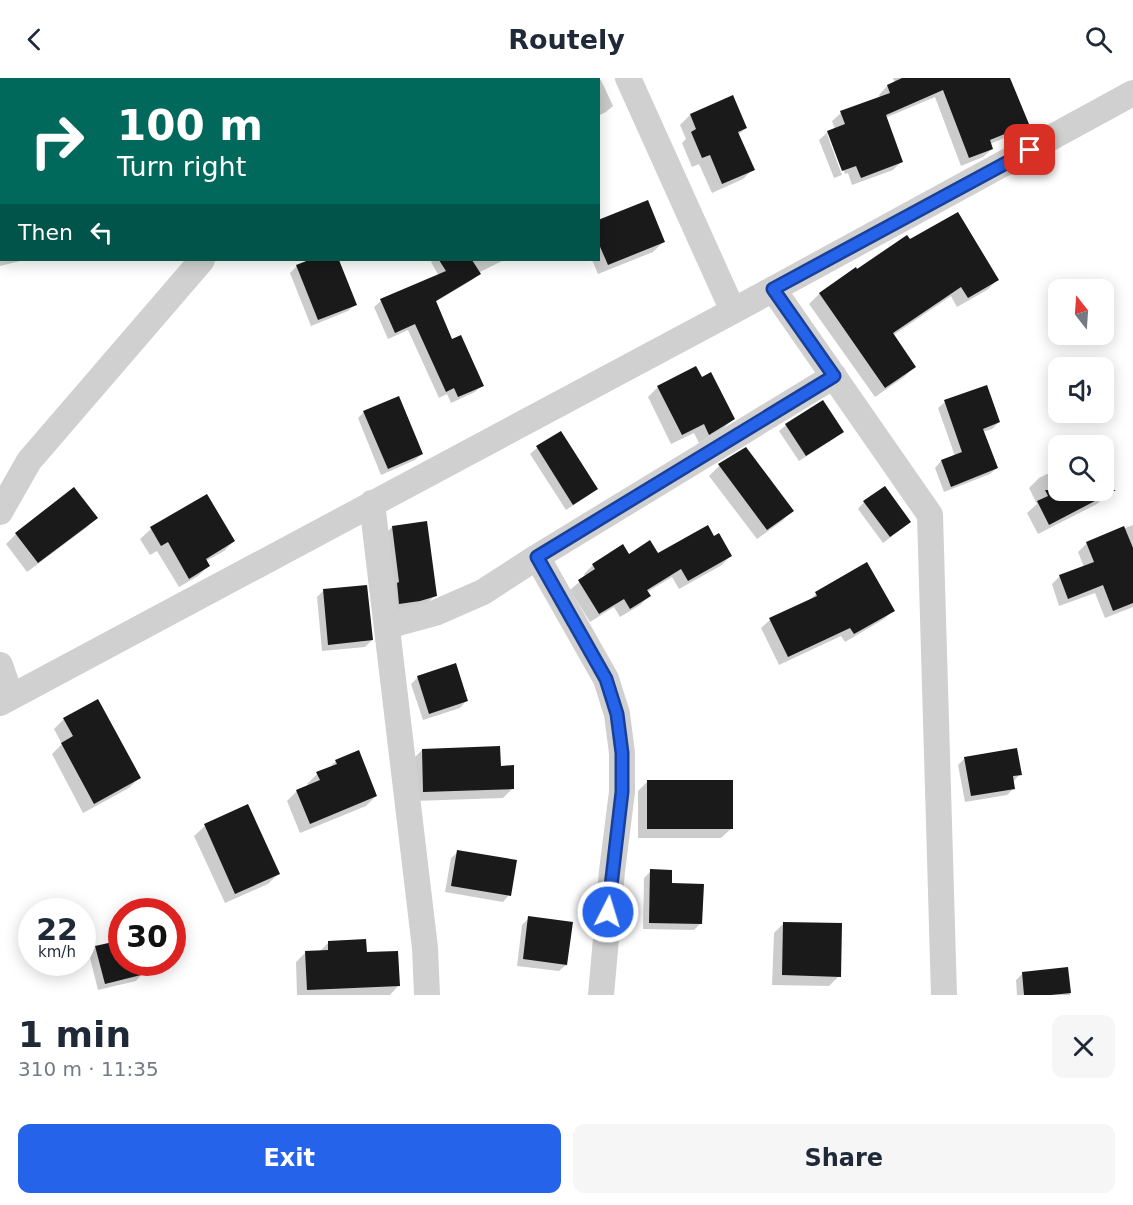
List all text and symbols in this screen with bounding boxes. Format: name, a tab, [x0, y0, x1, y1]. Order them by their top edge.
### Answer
icon: back	[18, 23, 51, 56]
icon: search	[1082, 23, 1115, 56]
text: Routely	[508, 24, 625, 55]
text: 100 m	[117, 101, 263, 150]
icon: right	[18, 102, 96, 180]
pin	[1004, 124, 1055, 175]
icon: arrive	[1013, 133, 1046, 166]
text: Turn right	[117, 151, 246, 182]
icon: left	[85, 216, 118, 249]
text: Then	[18, 220, 73, 245]
north arrow	[1048, 279, 1114, 345]
map controls	[1048, 279, 1114, 501]
button: sound	[1048, 357, 1114, 423]
button: search	[1048, 435, 1114, 501]
position arrow	[576, 880, 640, 944]
speed limit sign: 30	[108, 898, 186, 976]
text: 22	[36, 912, 78, 947]
text: km/h	[38, 943, 76, 961]
text: 1 min	[18, 1014, 131, 1055]
button: close	[1052, 1015, 1115, 1078]
text: 310 m · 11:35	[18, 1057, 159, 1081]
button: Exit	[18, 1124, 561, 1193]
button: Share	[573, 1124, 1115, 1193]

